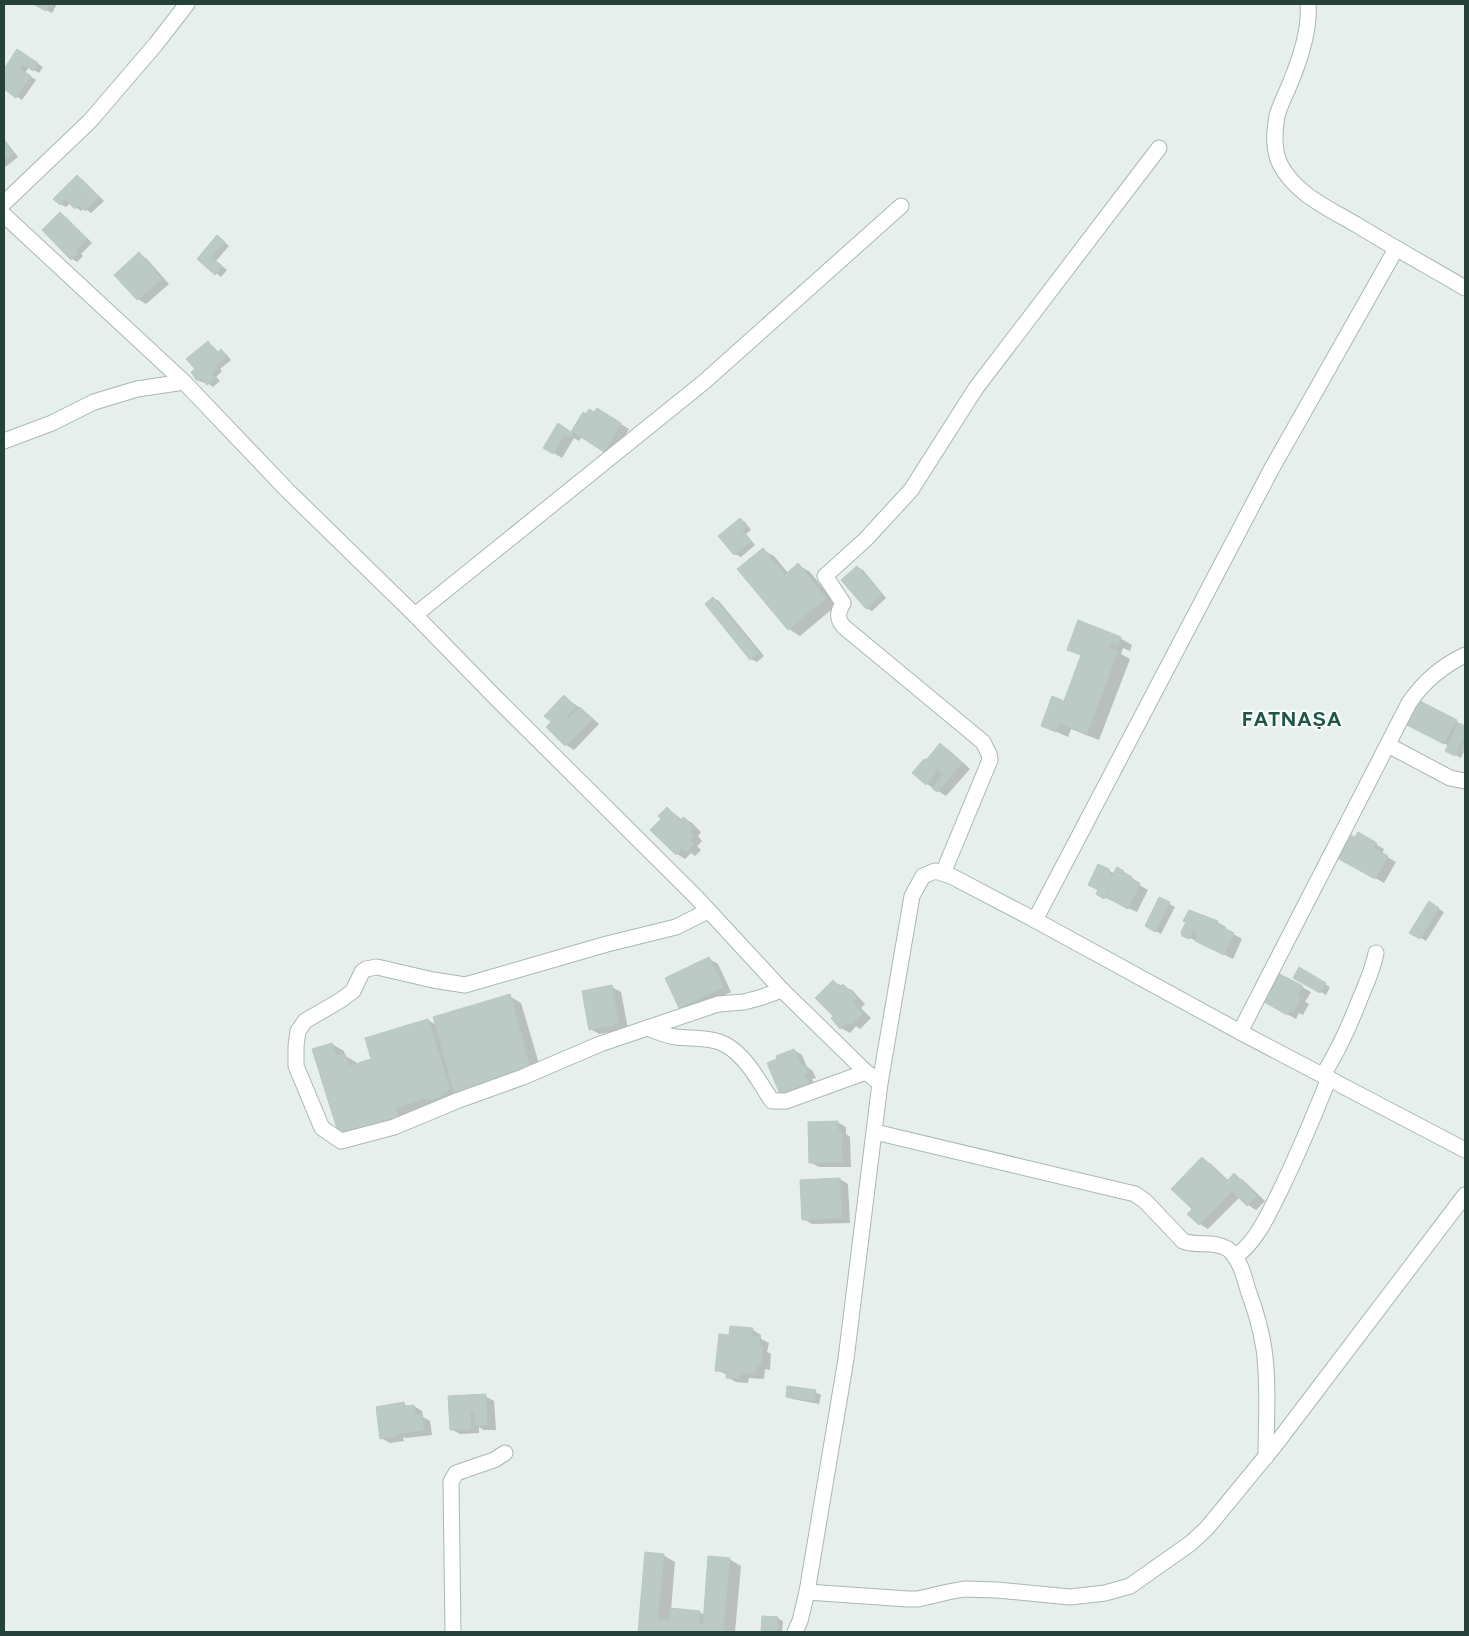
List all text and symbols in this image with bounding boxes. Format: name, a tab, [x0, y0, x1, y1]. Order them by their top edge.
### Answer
district label: FATNAṢA	[1242, 707, 1342, 731]

